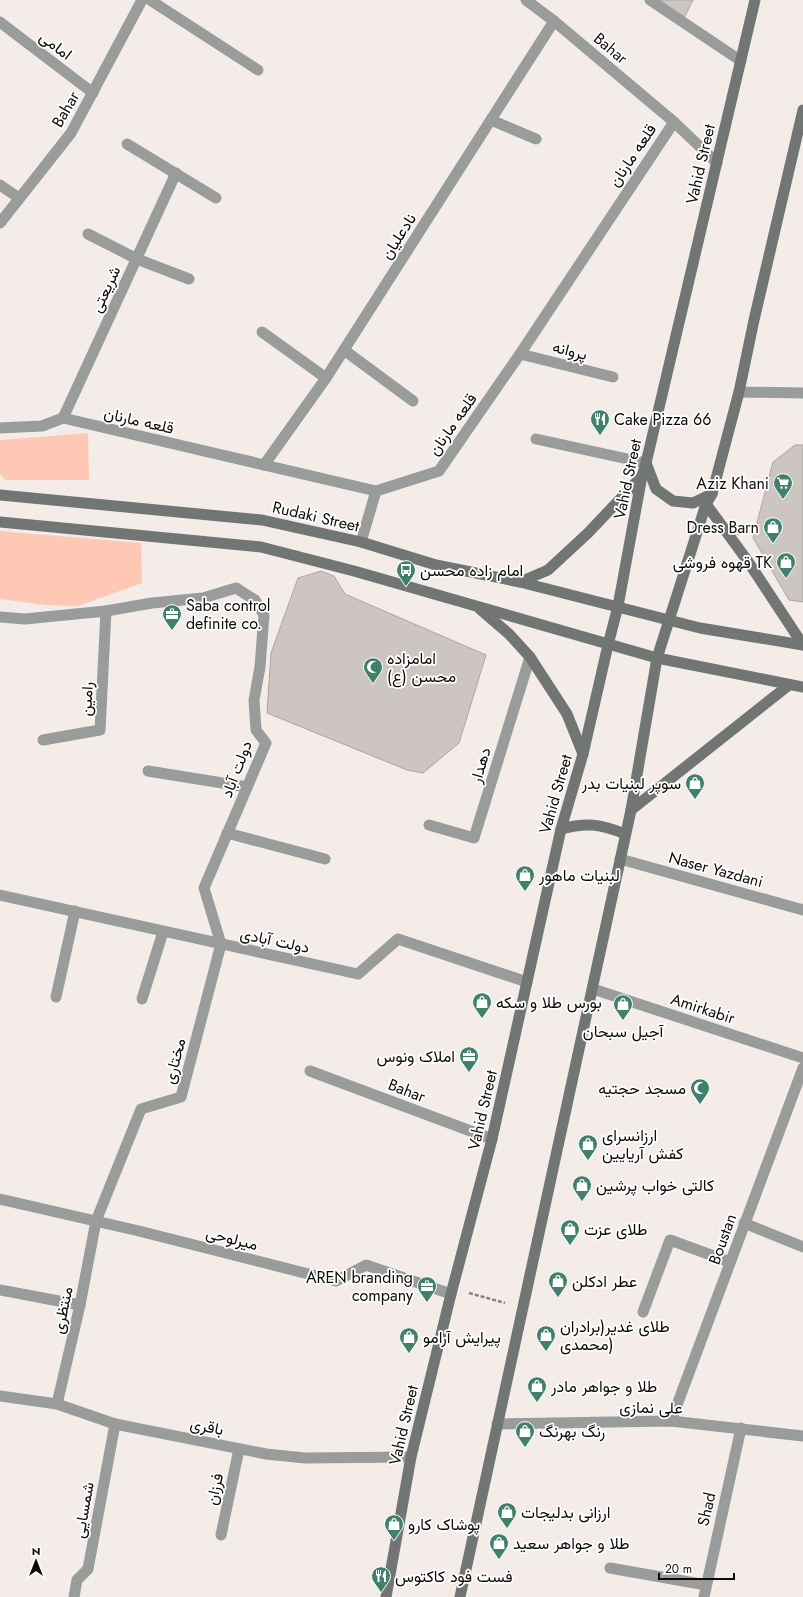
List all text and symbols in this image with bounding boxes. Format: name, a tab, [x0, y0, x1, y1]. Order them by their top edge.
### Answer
street label: امامی	[35, 25, 77, 65]
street label: Bahar	[589, 27, 633, 70]
street label: Bahar	[46, 87, 85, 132]
street label: قلعه مارنان	[603, 119, 662, 191]
street label: Vahid Street	[680, 122, 721, 206]
street label: نادعلیان	[375, 209, 422, 264]
street label: شریعتی	[85, 262, 126, 316]
street label: پروانه	[550, 335, 590, 366]
street label: قلعه مارنان	[423, 388, 482, 460]
street label: قلعه مارنان	[102, 401, 176, 440]
restaurant icon: Cake Pizza 66	[589, 408, 611, 436]
place label: Cake Pizza 66	[614, 408, 712, 431]
street label: Vahid Street	[608, 437, 647, 521]
place label: Aziz Khani	[696, 472, 769, 495]
supermarket icon: Aziz Khani	[772, 472, 794, 500]
street label: Rudaki Street	[270, 495, 362, 538]
place label: Dress Barn	[686, 516, 759, 539]
shop icon: Dress Barn	[762, 516, 784, 544]
place label: قهوه فروشی TK	[673, 551, 772, 574]
shop icon: قهوه فروشی TK	[775, 551, 797, 579]
bus stop icon: امام زاده محسن	[395, 559, 417, 587]
place label: امام زاده محسن	[420, 559, 523, 582]
place label: Saba control definite co.	[186, 594, 270, 635]
office icon: Saba control definite co.	[161, 603, 183, 631]
place label: امامزاده محسن (ع)	[387, 647, 456, 688]
mosque icon: امامزاده محسن (ع)	[362, 656, 384, 684]
street label: رامین	[74, 681, 99, 717]
street label: دولت آباد	[215, 737, 258, 801]
street label: دهدار	[464, 744, 497, 787]
street label: Vahid Street	[533, 752, 578, 836]
place label: سوپر لبنیات بدر	[581, 772, 681, 795]
shop icon: سوپر لبنیات بدر	[684, 772, 706, 800]
street label: Naser Yazdani	[666, 846, 766, 893]
shop icon: لبنیات ماهور	[514, 864, 536, 892]
place label: لبنیات ماهور	[538, 864, 620, 887]
street label: دولت آبادی	[238, 922, 312, 959]
street label: Amirkabir	[668, 987, 738, 1030]
shop icon: بورس طلا و سکه	[471, 991, 493, 1019]
place label: بورس طلا و سکه	[496, 991, 602, 1014]
shop icon: آجیل سبحان	[612, 993, 634, 1021]
place label: آجیل سبحان	[583, 1020, 664, 1043]
street label: مختاری	[157, 1036, 192, 1087]
place label: املاک ونوس	[377, 1045, 455, 1068]
office icon: املاک ونوس	[458, 1045, 480, 1073]
street label: Vahid Street	[462, 1068, 503, 1152]
street label: Bahar	[385, 1073, 429, 1108]
place label: مسجد حجتیه	[598, 1077, 686, 1100]
mosque icon: مسجد حجتیه	[689, 1077, 711, 1105]
place label: ارزانسرای کفش آریایین	[602, 1124, 683, 1165]
shop icon: ارزانسرای کفش آریایین	[577, 1133, 599, 1161]
shop icon: کالتی خواب پرشین	[571, 1174, 593, 1202]
place label: کالتی خواب پرشین	[596, 1174, 714, 1197]
street label: Boustan	[703, 1211, 742, 1268]
shop icon: طلای عزت	[559, 1218, 581, 1246]
place label: طلای عزت	[584, 1218, 647, 1241]
street label: میرلوحی	[203, 1221, 260, 1256]
place label: AREN branding company	[306, 1266, 414, 1307]
shop icon: عطر ادکلن	[547, 1270, 569, 1298]
place label: عطر ادکلن	[572, 1270, 637, 1293]
office icon: AREN branding company	[416, 1275, 438, 1303]
street label: منتظری	[46, 1284, 79, 1336]
place label: طلای غدیر(برادران محمدی)	[560, 1315, 670, 1356]
shop icon: طلای غدیر(برادران محمدی)	[535, 1324, 557, 1352]
shop icon: پیرایش آرامو	[398, 1326, 420, 1354]
place label: پیرایش آرامو	[423, 1326, 501, 1349]
shop icon: طلا و جواهر مادر	[526, 1375, 548, 1403]
place label: طلا و جواهر مادر	[550, 1375, 657, 1398]
street label: Vahid Street	[383, 1383, 424, 1467]
street label: علی نمازی	[619, 1395, 683, 1420]
street label: باقری	[188, 1412, 226, 1441]
shop icon: رنگ بهرنگ	[514, 1420, 536, 1448]
place label: رنگ بهرنگ	[539, 1420, 605, 1443]
street label: فرزان	[200, 1471, 229, 1507]
street label: شمسایی	[67, 1480, 100, 1540]
street label: Shad	[691, 1490, 722, 1528]
shop icon: ارزانی بدلیجات	[496, 1501, 518, 1529]
place label: ارزانی بدلیجات	[521, 1501, 611, 1524]
shop icon: پوشاک کارو	[383, 1513, 405, 1541]
place label: پوشاک کارو	[408, 1513, 480, 1536]
shop icon: طلا و جواهر سعید	[488, 1532, 510, 1560]
place label: طلا و جواهر سعید	[513, 1532, 630, 1555]
north arrow	[16, 1541, 56, 1581]
text: N	[32, 1543, 40, 1559]
scale bar	[659, 1555, 734, 1581]
text: 20 m	[665, 1560, 692, 1578]
restaurant icon: فست فود کاکتوس	[370, 1565, 392, 1593]
place label: فست فود کاکتوس	[395, 1565, 513, 1588]

